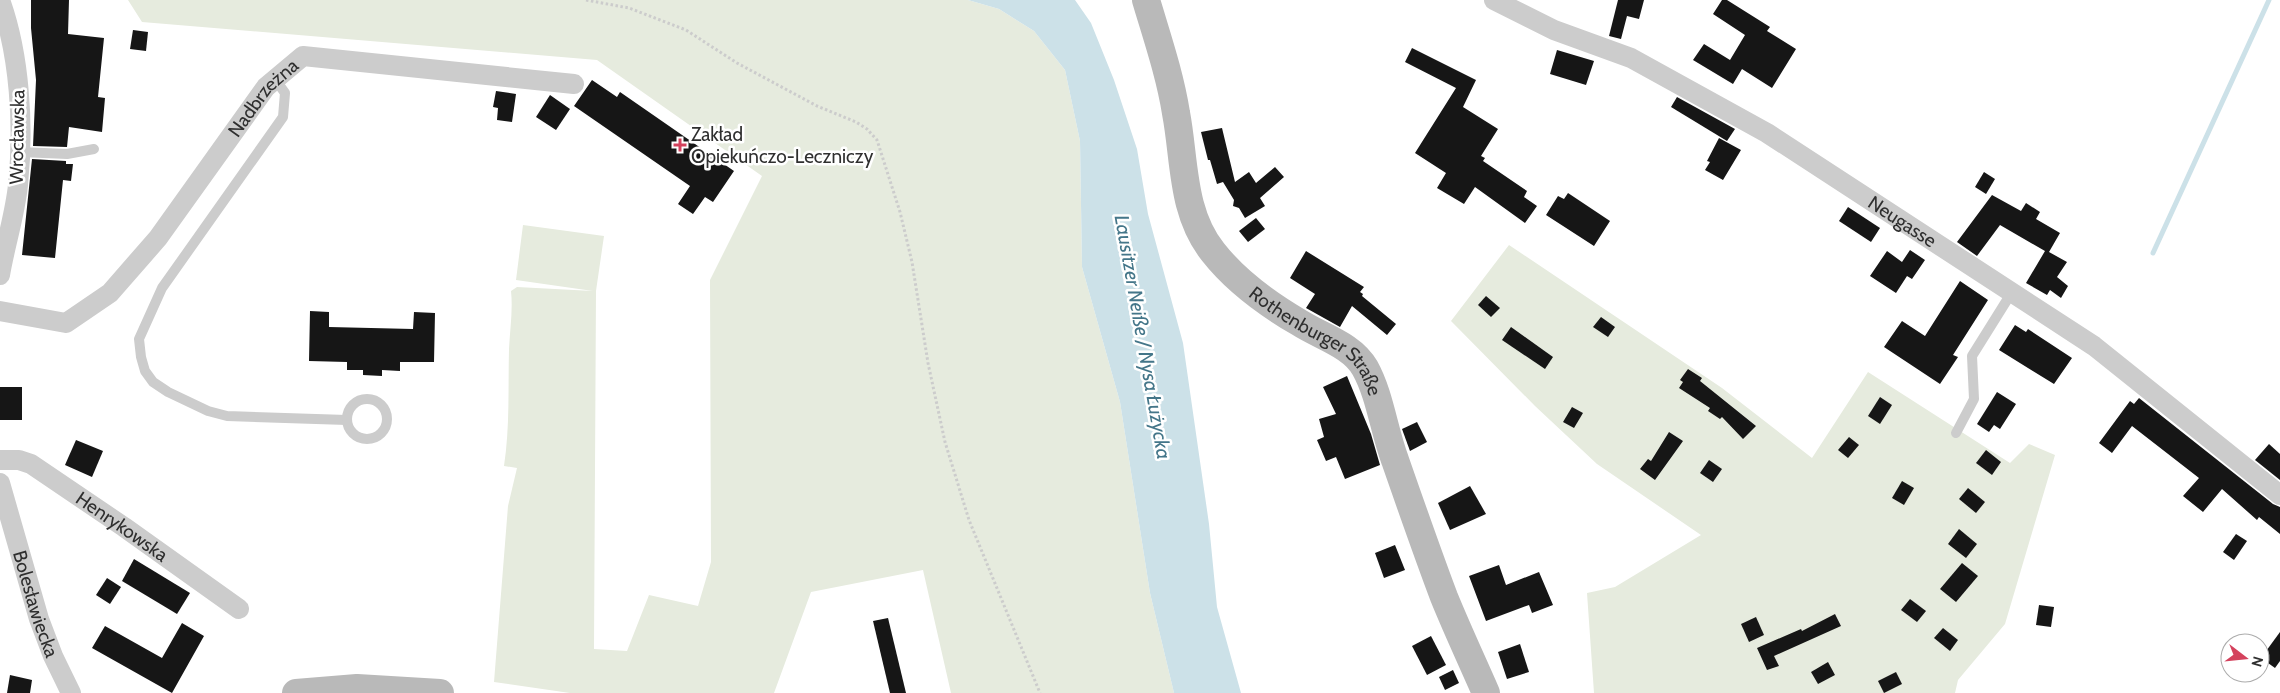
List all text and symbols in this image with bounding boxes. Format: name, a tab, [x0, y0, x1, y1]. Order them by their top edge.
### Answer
street label: Nadbrzeżna	[223, 54, 303, 141]
street label: Wrocławska	[5, 89, 29, 185]
place label: Zakład Opiekuńczo-Leczniczy	[691, 123, 874, 168]
marker: Zakład Opiekuńczo-Leczniczy	[673, 138, 687, 152]
street label: Neugasse	[1864, 191, 1941, 252]
water label: Lausitzer Neiße / Nysa Łużycka	[1110, 213, 1176, 461]
street label: Rothenburger Straße	[1245, 281, 1387, 399]
street label: Henrykowska	[72, 486, 173, 566]
street label: Bolesławiecka	[8, 548, 64, 660]
north arrow	[2220, 633, 2270, 683]
text: N	[2247, 654, 2268, 669]

